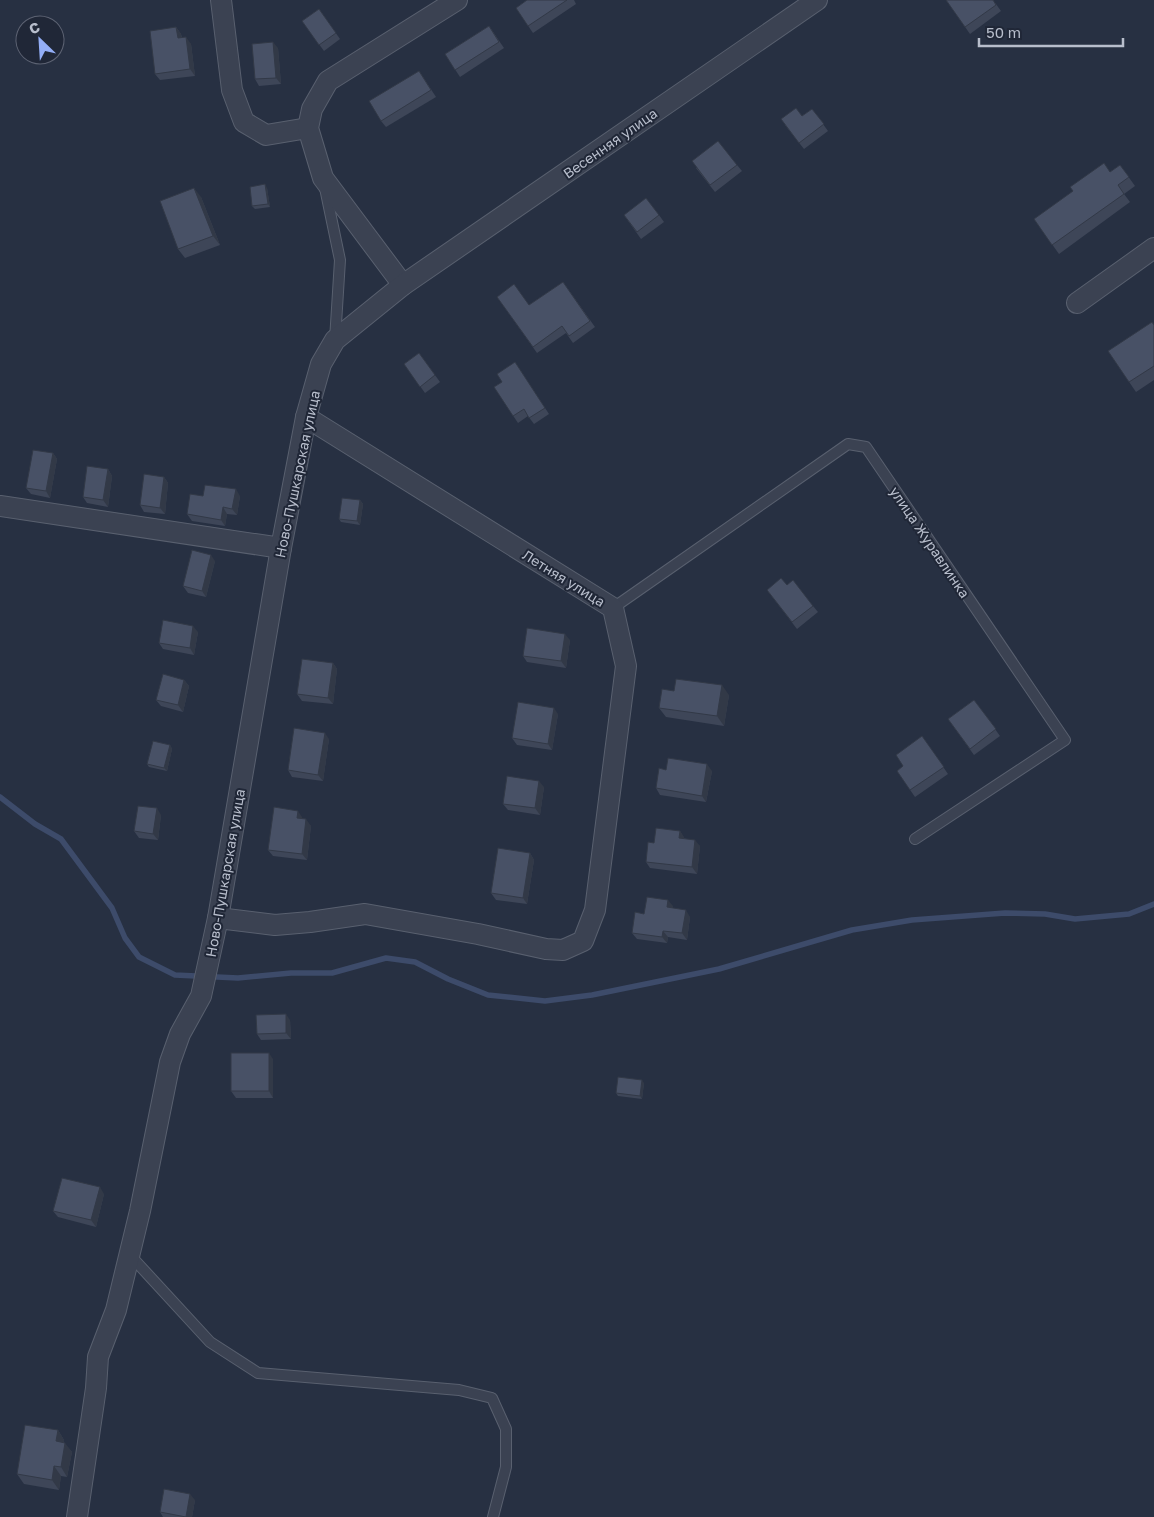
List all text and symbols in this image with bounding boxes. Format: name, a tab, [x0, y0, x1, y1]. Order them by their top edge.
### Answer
north arrow	[15, 15, 65, 65]
scale bar	[979, 15, 1123, 47]
text: С	[26, 18, 42, 38]
text: 50 m	[986, 23, 1021, 41]
street label: Весенняя улица	[560, 104, 660, 182]
street label: Ново-Пушкарская улица	[271, 389, 323, 559]
street label: улица Журавлинка	[886, 483, 974, 601]
street label: Летняя улица	[520, 546, 608, 610]
street label: Ново-Пушкарская улица	[202, 787, 248, 959]

